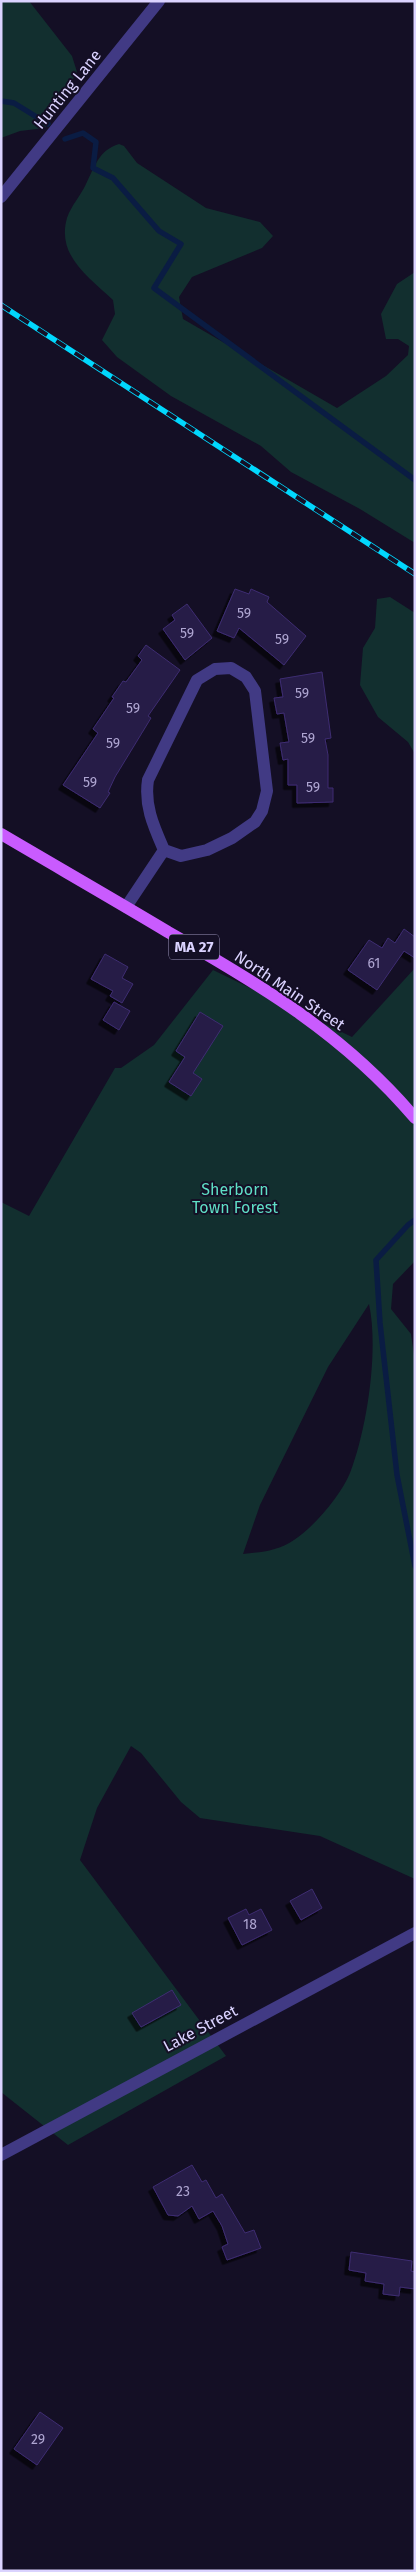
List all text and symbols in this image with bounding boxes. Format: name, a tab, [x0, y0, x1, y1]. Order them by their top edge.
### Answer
street label: Hunting Lane	[30, 46, 105, 133]
house number: 59	[237, 605, 251, 622]
house number: 59	[180, 625, 194, 642]
house number: 59	[275, 631, 289, 648]
house number: 59	[295, 685, 309, 702]
house number: 59	[126, 700, 140, 717]
house number: 59	[301, 730, 315, 747]
house number: 59	[106, 735, 120, 752]
house number: 59	[83, 774, 97, 791]
house number: 59	[306, 779, 320, 796]
road number: MA 27	[169, 934, 219, 960]
street label: North Main Street	[231, 947, 348, 1034]
house number: 61	[368, 955, 380, 972]
park label: Sherborn Town Forest	[192, 1180, 278, 1217]
house number: 18	[243, 1916, 257, 1933]
street label: Lake Street	[160, 2001, 241, 2056]
house number: 23	[176, 2183, 190, 2200]
house number: 29	[31, 2431, 45, 2448]

